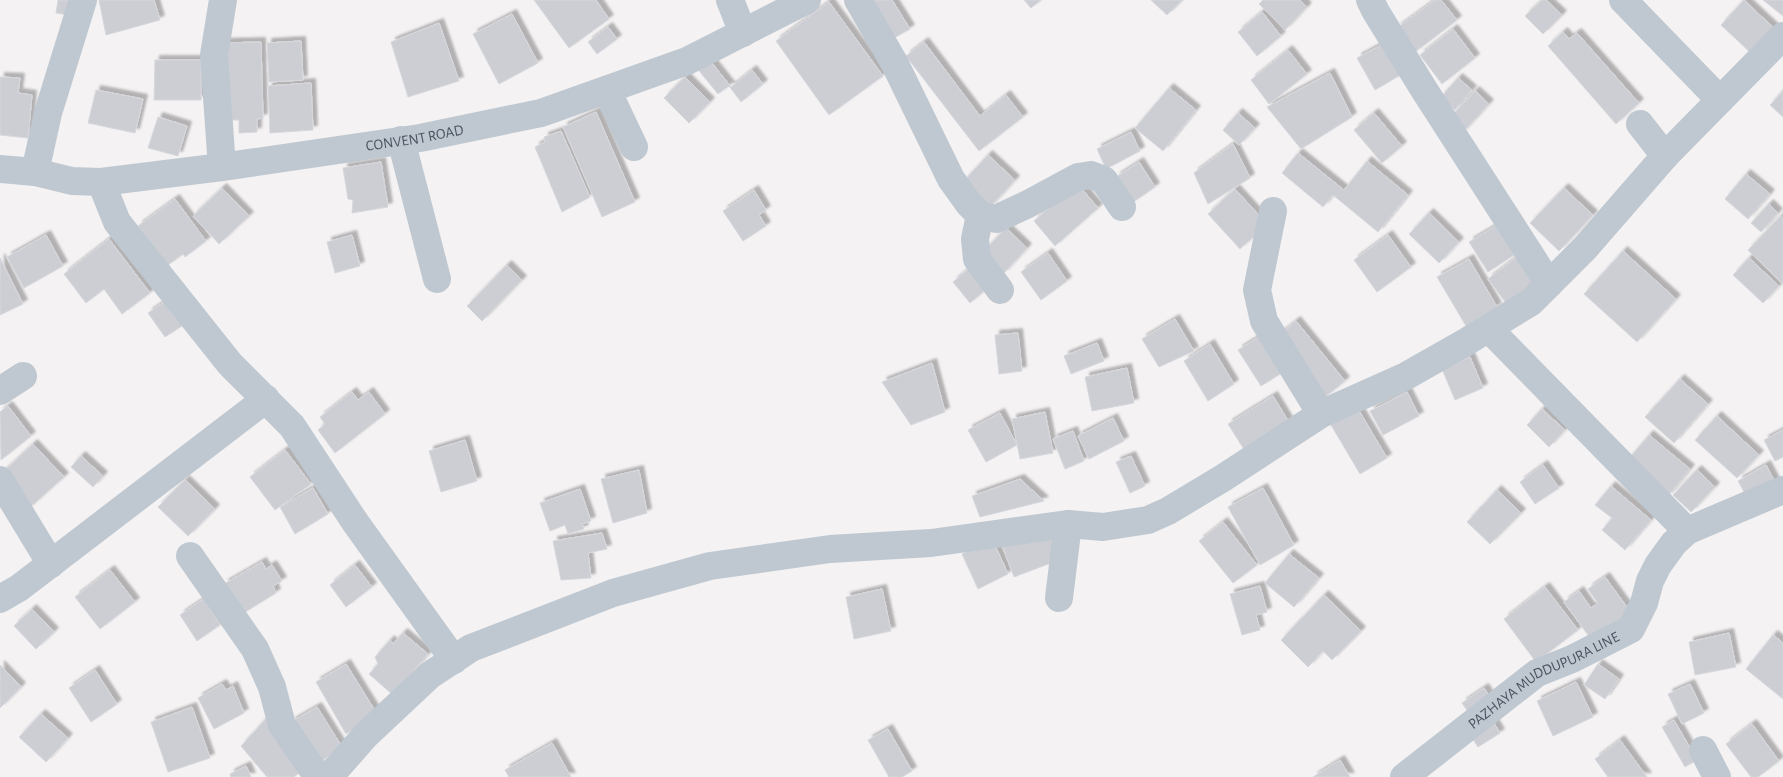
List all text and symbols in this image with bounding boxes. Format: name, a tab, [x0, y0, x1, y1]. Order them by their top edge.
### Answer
street label: CONVENT ROAD	[365, 122, 465, 154]
street label: PAZHAYA MUDDUPURA LINE	[1466, 629, 1622, 732]

